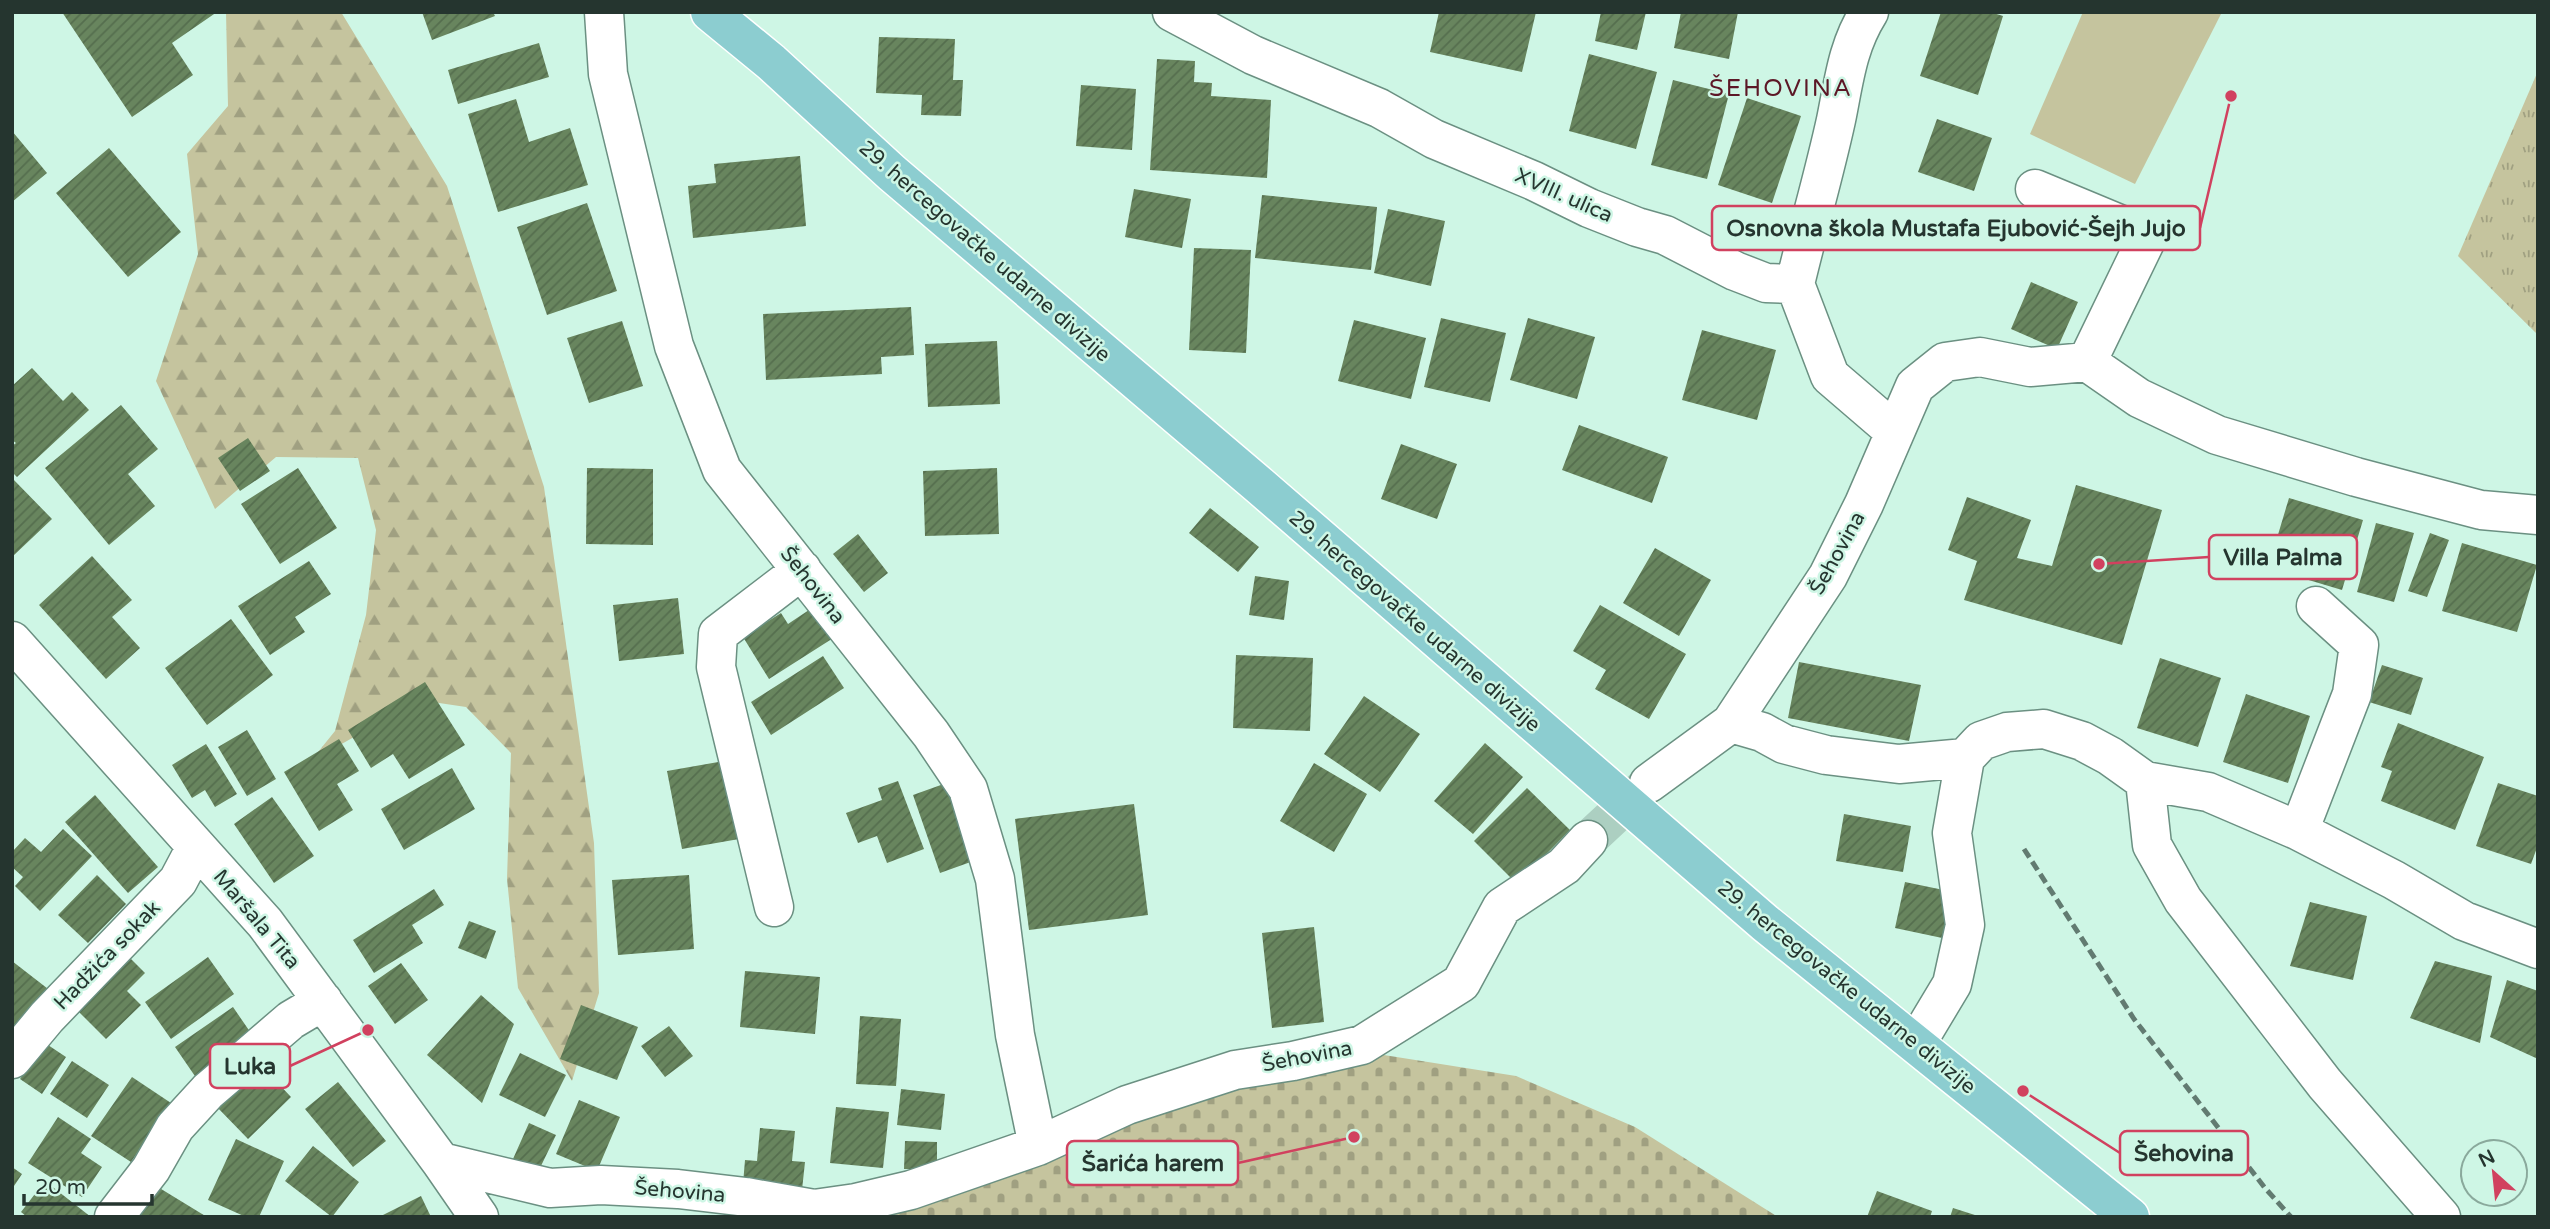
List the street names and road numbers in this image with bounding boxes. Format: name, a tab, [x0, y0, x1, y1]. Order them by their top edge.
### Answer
street label: 29. hercegovačke udarne divizije	[854, 135, 1116, 367]
street label: XVIII. ulica	[1511, 163, 1617, 228]
street label: 29. hercegovačke udarne divizije	[1284, 505, 1546, 737]
street label: Šehovina	[1804, 507, 1870, 599]
street label: Šehovina	[775, 542, 851, 629]
street label: Maršala Tita	[208, 865, 305, 974]
street label: 29. hercegovačke udarne divizije	[1713, 875, 1981, 1099]
street label: Hadžića sokak	[49, 895, 166, 1015]
street label: Šehovina	[1260, 1036, 1354, 1077]
street label: Šehovina	[633, 1175, 726, 1208]

